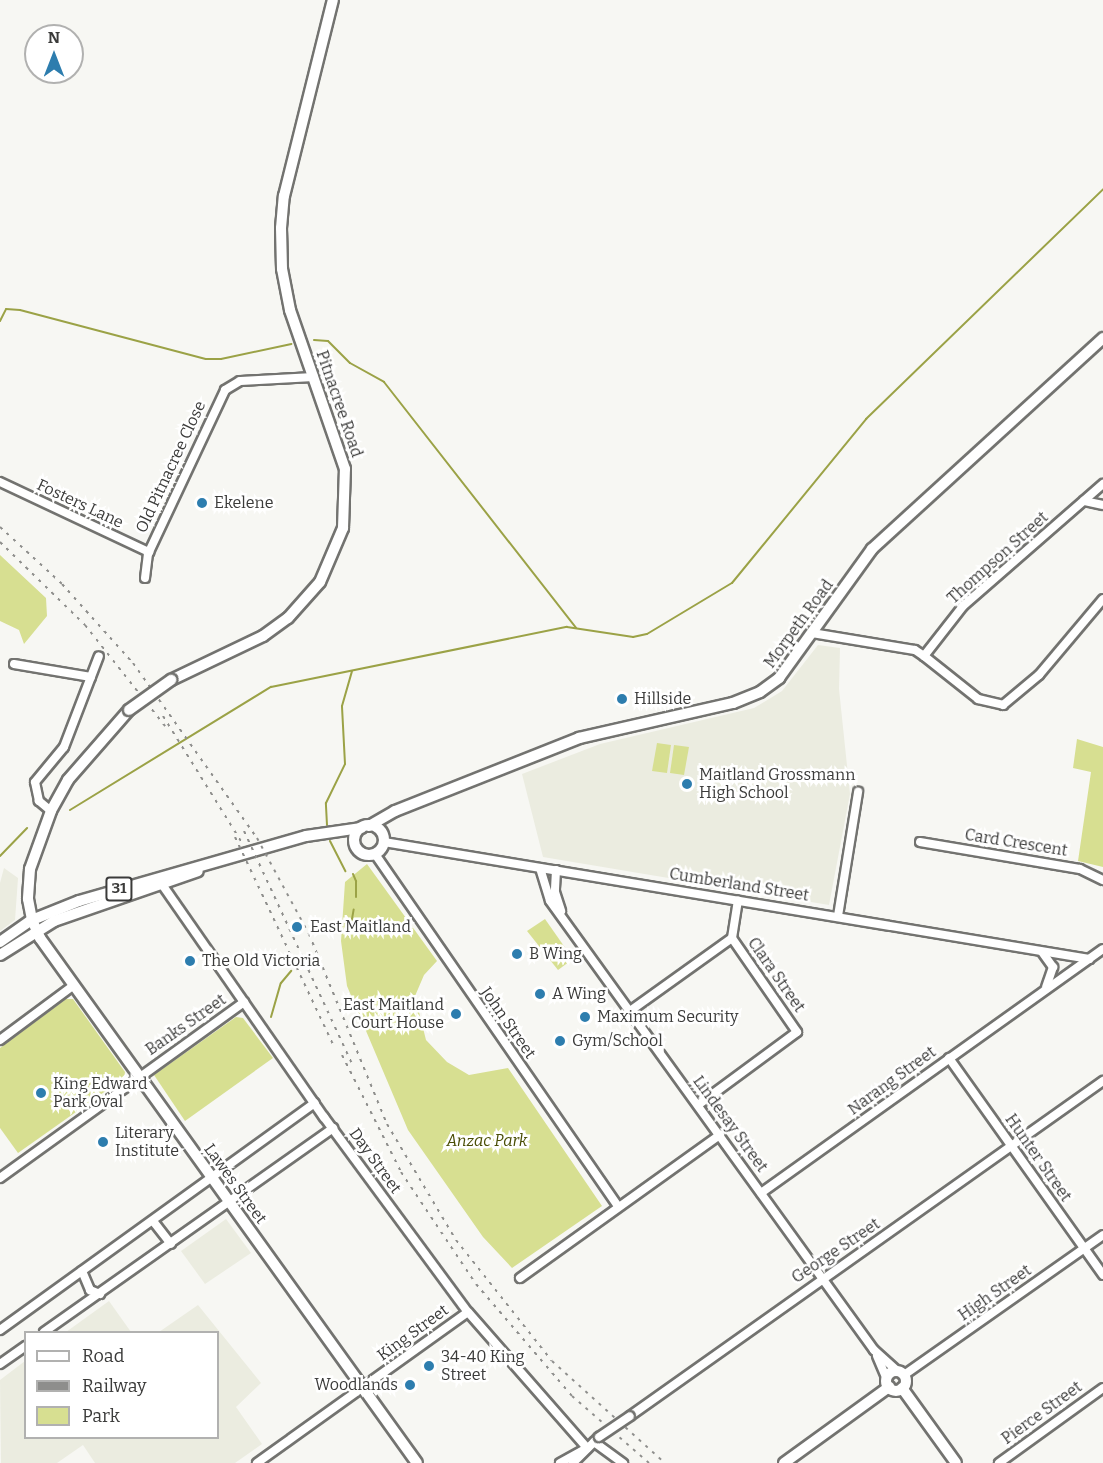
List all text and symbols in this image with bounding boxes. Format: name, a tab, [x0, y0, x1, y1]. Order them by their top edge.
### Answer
north arrow	[24, 24, 84, 84]
text: N	[48, 28, 60, 47]
street label: Pitnacree Road	[312, 348, 366, 460]
street label: Old Pitnacree Close	[132, 398, 210, 536]
street label: Fosters Lane	[34, 476, 126, 532]
place label: Ekelene	[214, 493, 273, 513]
marker: Ekelene	[195, 496, 209, 510]
street label: Thompson Street	[944, 508, 1052, 608]
street label: Morpeth Road	[760, 576, 838, 672]
place label: Hillside	[634, 689, 691, 709]
marker: Hillside	[615, 692, 629, 706]
place label: Maitland Grossmann High School	[699, 765, 855, 803]
marker: Maitland Grossmann High School	[680, 777, 694, 791]
street label: Card Crescent	[963, 825, 1069, 861]
street label: Cumberland Street	[668, 864, 810, 906]
road number: 31	[104, 877, 134, 901]
place label: East Maitland	[310, 917, 411, 937]
marker: East Maitland	[288, 918, 306, 936]
street label: Clara Street	[743, 934, 809, 1016]
place label: B Wing	[529, 944, 582, 964]
marker: B Wing	[510, 947, 524, 961]
place label: The Old Victoria	[202, 951, 320, 971]
marker: The Old Victoria	[183, 954, 197, 968]
street label: John Street	[476, 984, 540, 1062]
place label: A Wing	[552, 984, 606, 1004]
marker: A Wing	[533, 987, 547, 1001]
street label: Banks Street	[142, 990, 230, 1060]
place label: East Maitland Court House	[343, 995, 444, 1033]
marker: East Maitland Court House	[449, 1007, 463, 1021]
place label: Maximum Security	[597, 1007, 738, 1027]
marker: Maximum Security	[578, 1010, 592, 1024]
place label: Gym/School	[572, 1031, 663, 1051]
marker: Gym/School	[553, 1034, 567, 1048]
street label: Narang Street	[844, 1043, 940, 1119]
street label: Lindesay Street	[689, 1072, 771, 1176]
place label: King Edward Park Oval	[53, 1074, 147, 1112]
marker: King Edward Park Oval	[34, 1086, 48, 1100]
street label: Hunter Street	[1001, 1110, 1075, 1206]
place label: Literary Institute	[115, 1123, 179, 1161]
street label: Day Street	[345, 1125, 405, 1197]
park label: Anzac Park	[446, 1131, 528, 1151]
marker: Literary Institute	[96, 1135, 110, 1149]
street label: Lawes Street	[200, 1140, 270, 1228]
street label: George Street	[788, 1214, 884, 1288]
street label: High Street	[955, 1261, 1035, 1325]
street label: King Street	[374, 1301, 452, 1365]
legend	[24, 1331, 219, 1439]
text: Road	[82, 1345, 124, 1367]
place label: 34-40 King Street	[441, 1347, 525, 1385]
marker: 34-40 King Street	[422, 1359, 436, 1373]
text: Railway	[82, 1375, 146, 1397]
place label: Woodlands	[314, 1375, 398, 1395]
street label: Pierce Street	[998, 1377, 1086, 1449]
marker: Woodlands	[403, 1378, 417, 1392]
text: Park	[82, 1405, 120, 1427]

